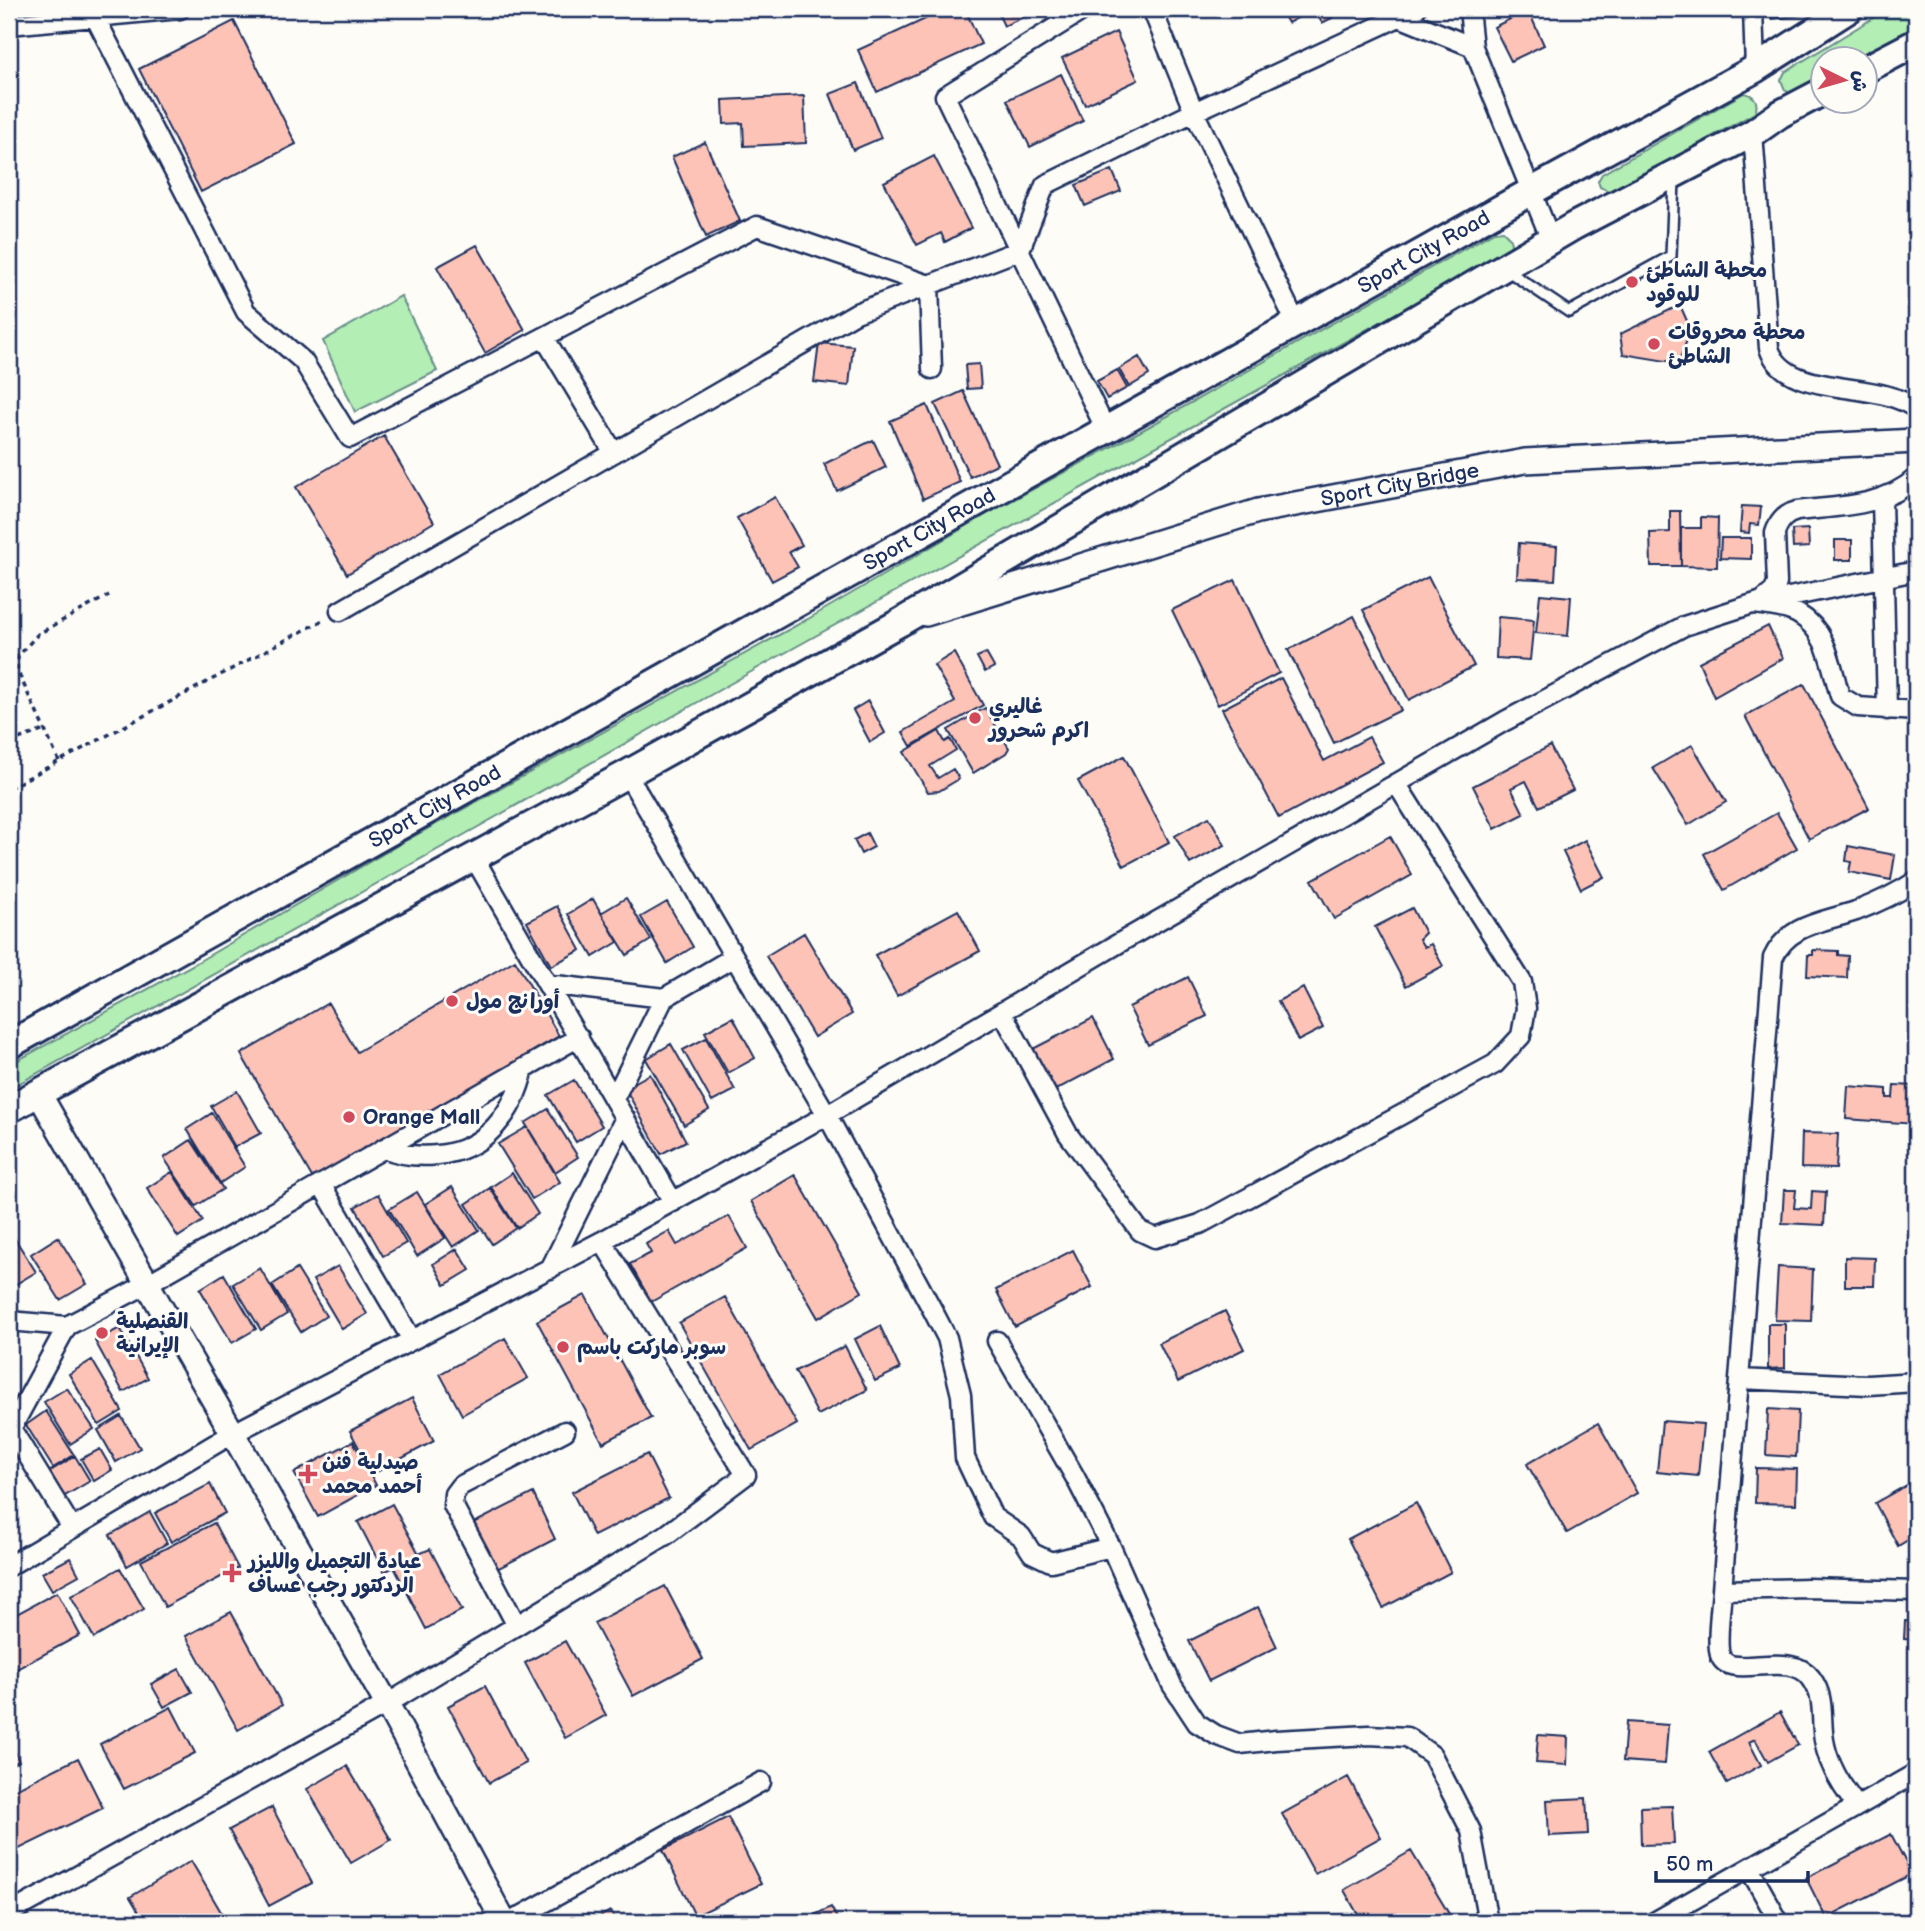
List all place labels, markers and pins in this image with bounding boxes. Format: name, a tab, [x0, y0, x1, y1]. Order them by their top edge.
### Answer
place label: محطة الشاطئ للوقود	[1646, 258, 1767, 308]
marker: محطة الشاطئ للوقود	[1624, 274, 1640, 290]
place label: محطة محروقات الشاطئ	[1668, 320, 1806, 369]
marker: محطة محروقات الشاطئ	[1646, 336, 1662, 352]
place label: غاليري اكرم شحرور	[987, 694, 1089, 746]
marker: غاليري اكرم شحرور	[967, 710, 983, 726]
place label: أورانج مول	[466, 988, 560, 1014]
marker: أورانج مول	[444, 993, 460, 1009]
place label: Orange Mall	[363, 1105, 480, 1130]
marker: Orange Mall	[341, 1109, 357, 1125]
place label: القنصلية الإيرانية	[116, 1309, 188, 1359]
marker: القنصلية الإيرانية	[94, 1325, 110, 1341]
place label: سوبر ماركت باسم	[577, 1335, 726, 1363]
marker: سوبر ماركت باسم	[555, 1339, 571, 1355]
place label: صيدلية فنن أحمد محمد	[322, 1450, 422, 1499]
marker: صيدلية فنن أحمد محمد	[300, 1466, 316, 1482]
place label: عيادة التجميل والليزر الردكتور رجب عساف	[246, 1549, 421, 1599]
marker: عيادة التجميل والليزر الردكتور رجب عساف	[222, 1563, 242, 1583]

